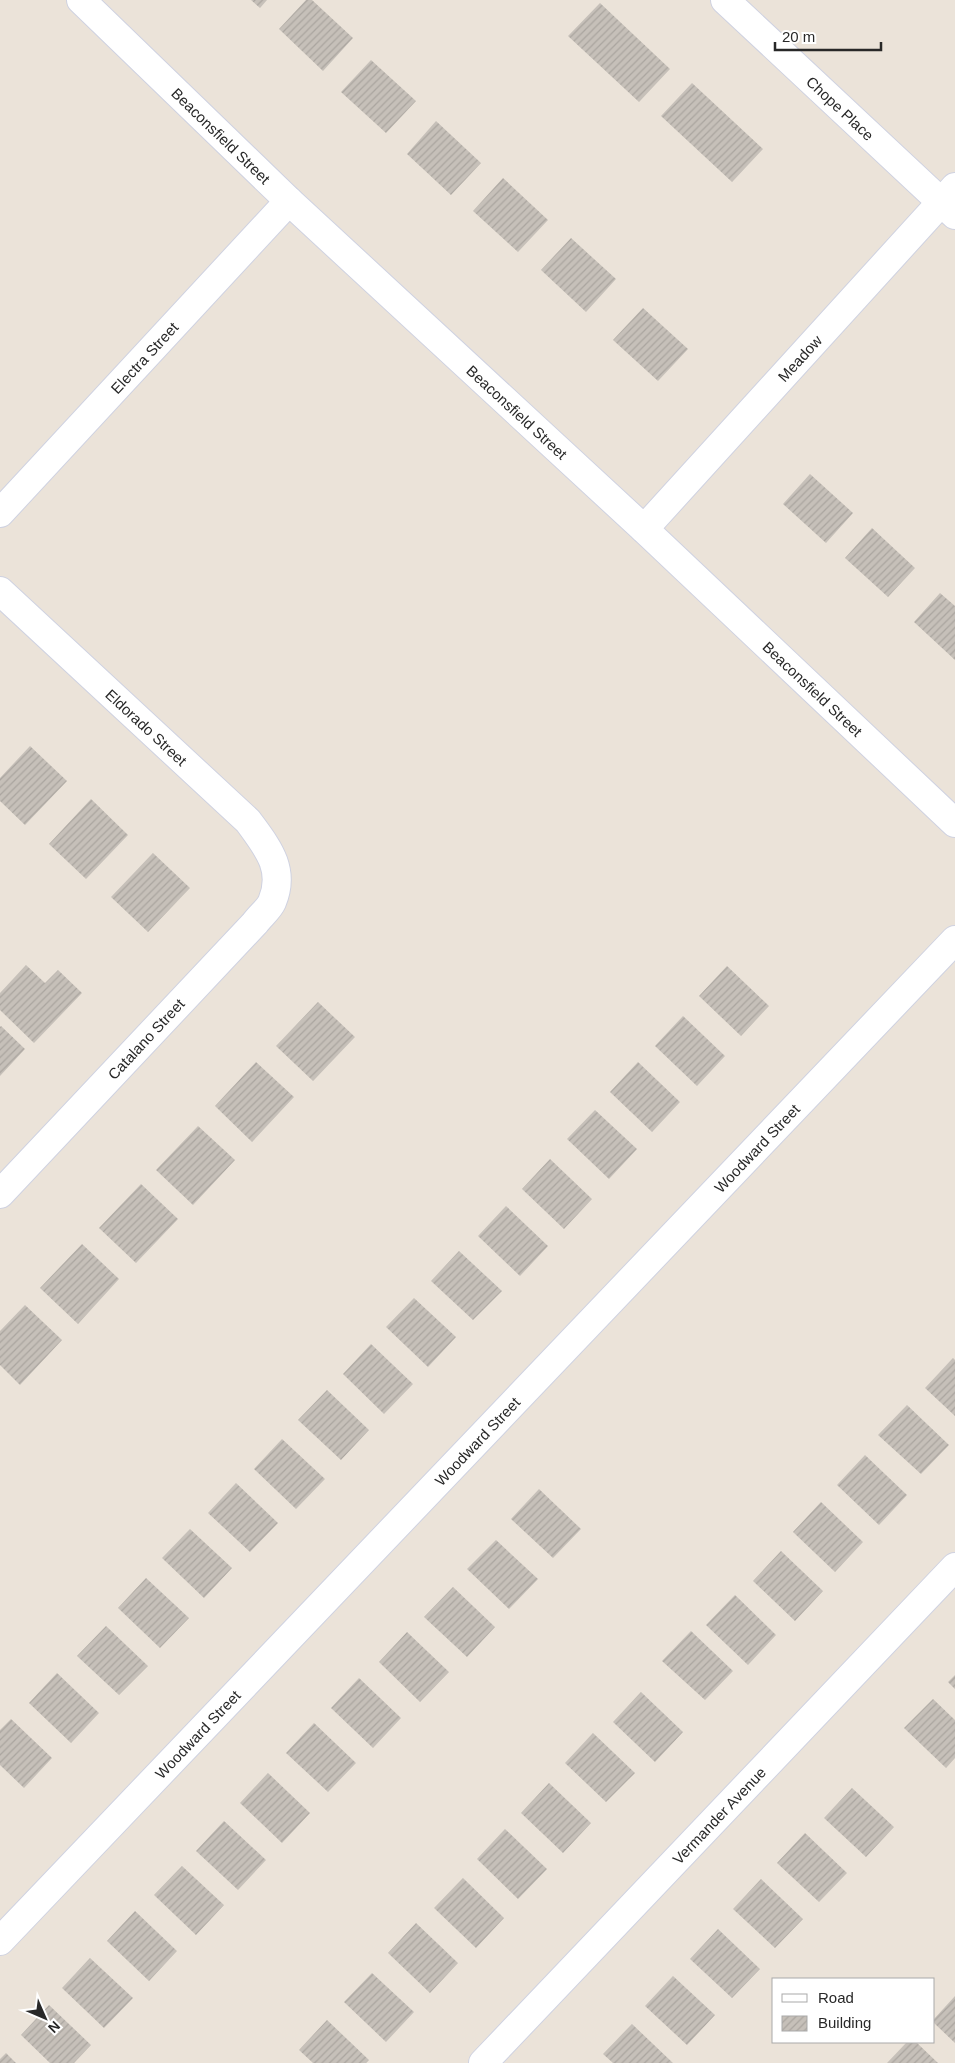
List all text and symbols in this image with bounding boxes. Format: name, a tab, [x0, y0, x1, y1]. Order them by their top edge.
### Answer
scale bar	[775, 20, 881, 52]
text: 20 m	[782, 28, 815, 45]
street label: Chope Place	[803, 72, 878, 143]
street label: Beaconsfield Street	[169, 84, 275, 187]
street label: Electra Street	[107, 318, 182, 397]
street label: Meadow	[774, 331, 825, 385]
street label: Beaconsfield Street	[464, 361, 571, 463]
street label: Beaconsfield Street	[760, 638, 867, 740]
street label: Eldorado Street	[103, 685, 191, 769]
street label: Catalano Street	[104, 994, 188, 1083]
street label: Woodward Street	[710, 1100, 803, 1196]
street label: Woodward Street	[431, 1393, 524, 1489]
street label: Woodward Street	[151, 1686, 244, 1782]
street label: Vermander Avenue	[669, 1763, 769, 1867]
legend	[772, 1978, 935, 2043]
text: Road	[818, 1989, 854, 2006]
north arrow	[20, 1993, 70, 2043]
text: Building	[818, 2014, 871, 2031]
text: N	[45, 2018, 63, 2036]

